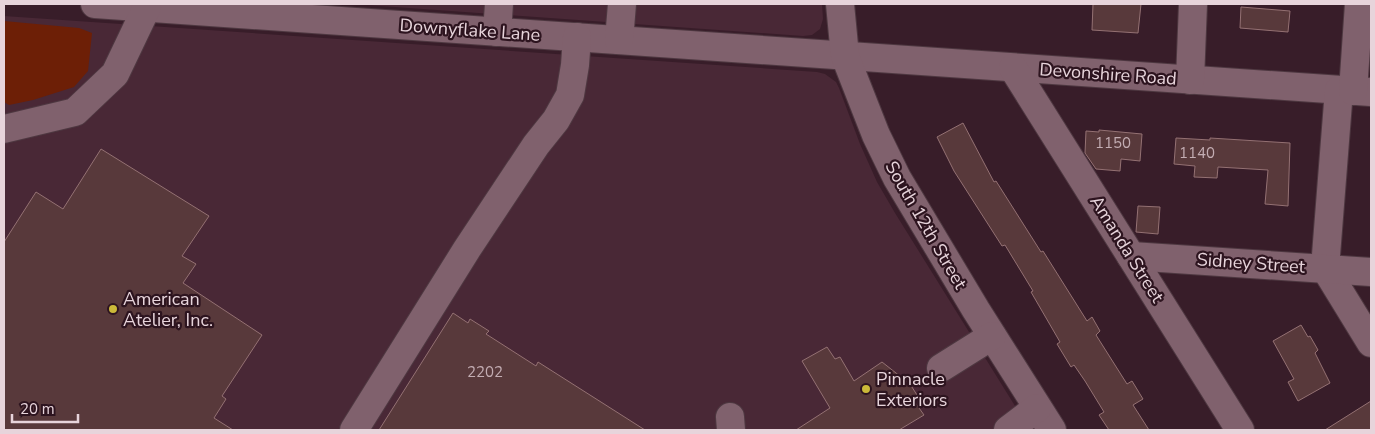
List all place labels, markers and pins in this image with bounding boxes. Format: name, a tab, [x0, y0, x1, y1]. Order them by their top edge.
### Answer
place label: American Atelier, Inc.	[123, 287, 213, 332]
marker: American Atelier, Inc.	[107, 303, 119, 315]
place label: Pinnacle Exteriors	[876, 367, 947, 412]
marker: Pinnacle Exteriors	[860, 383, 872, 395]

